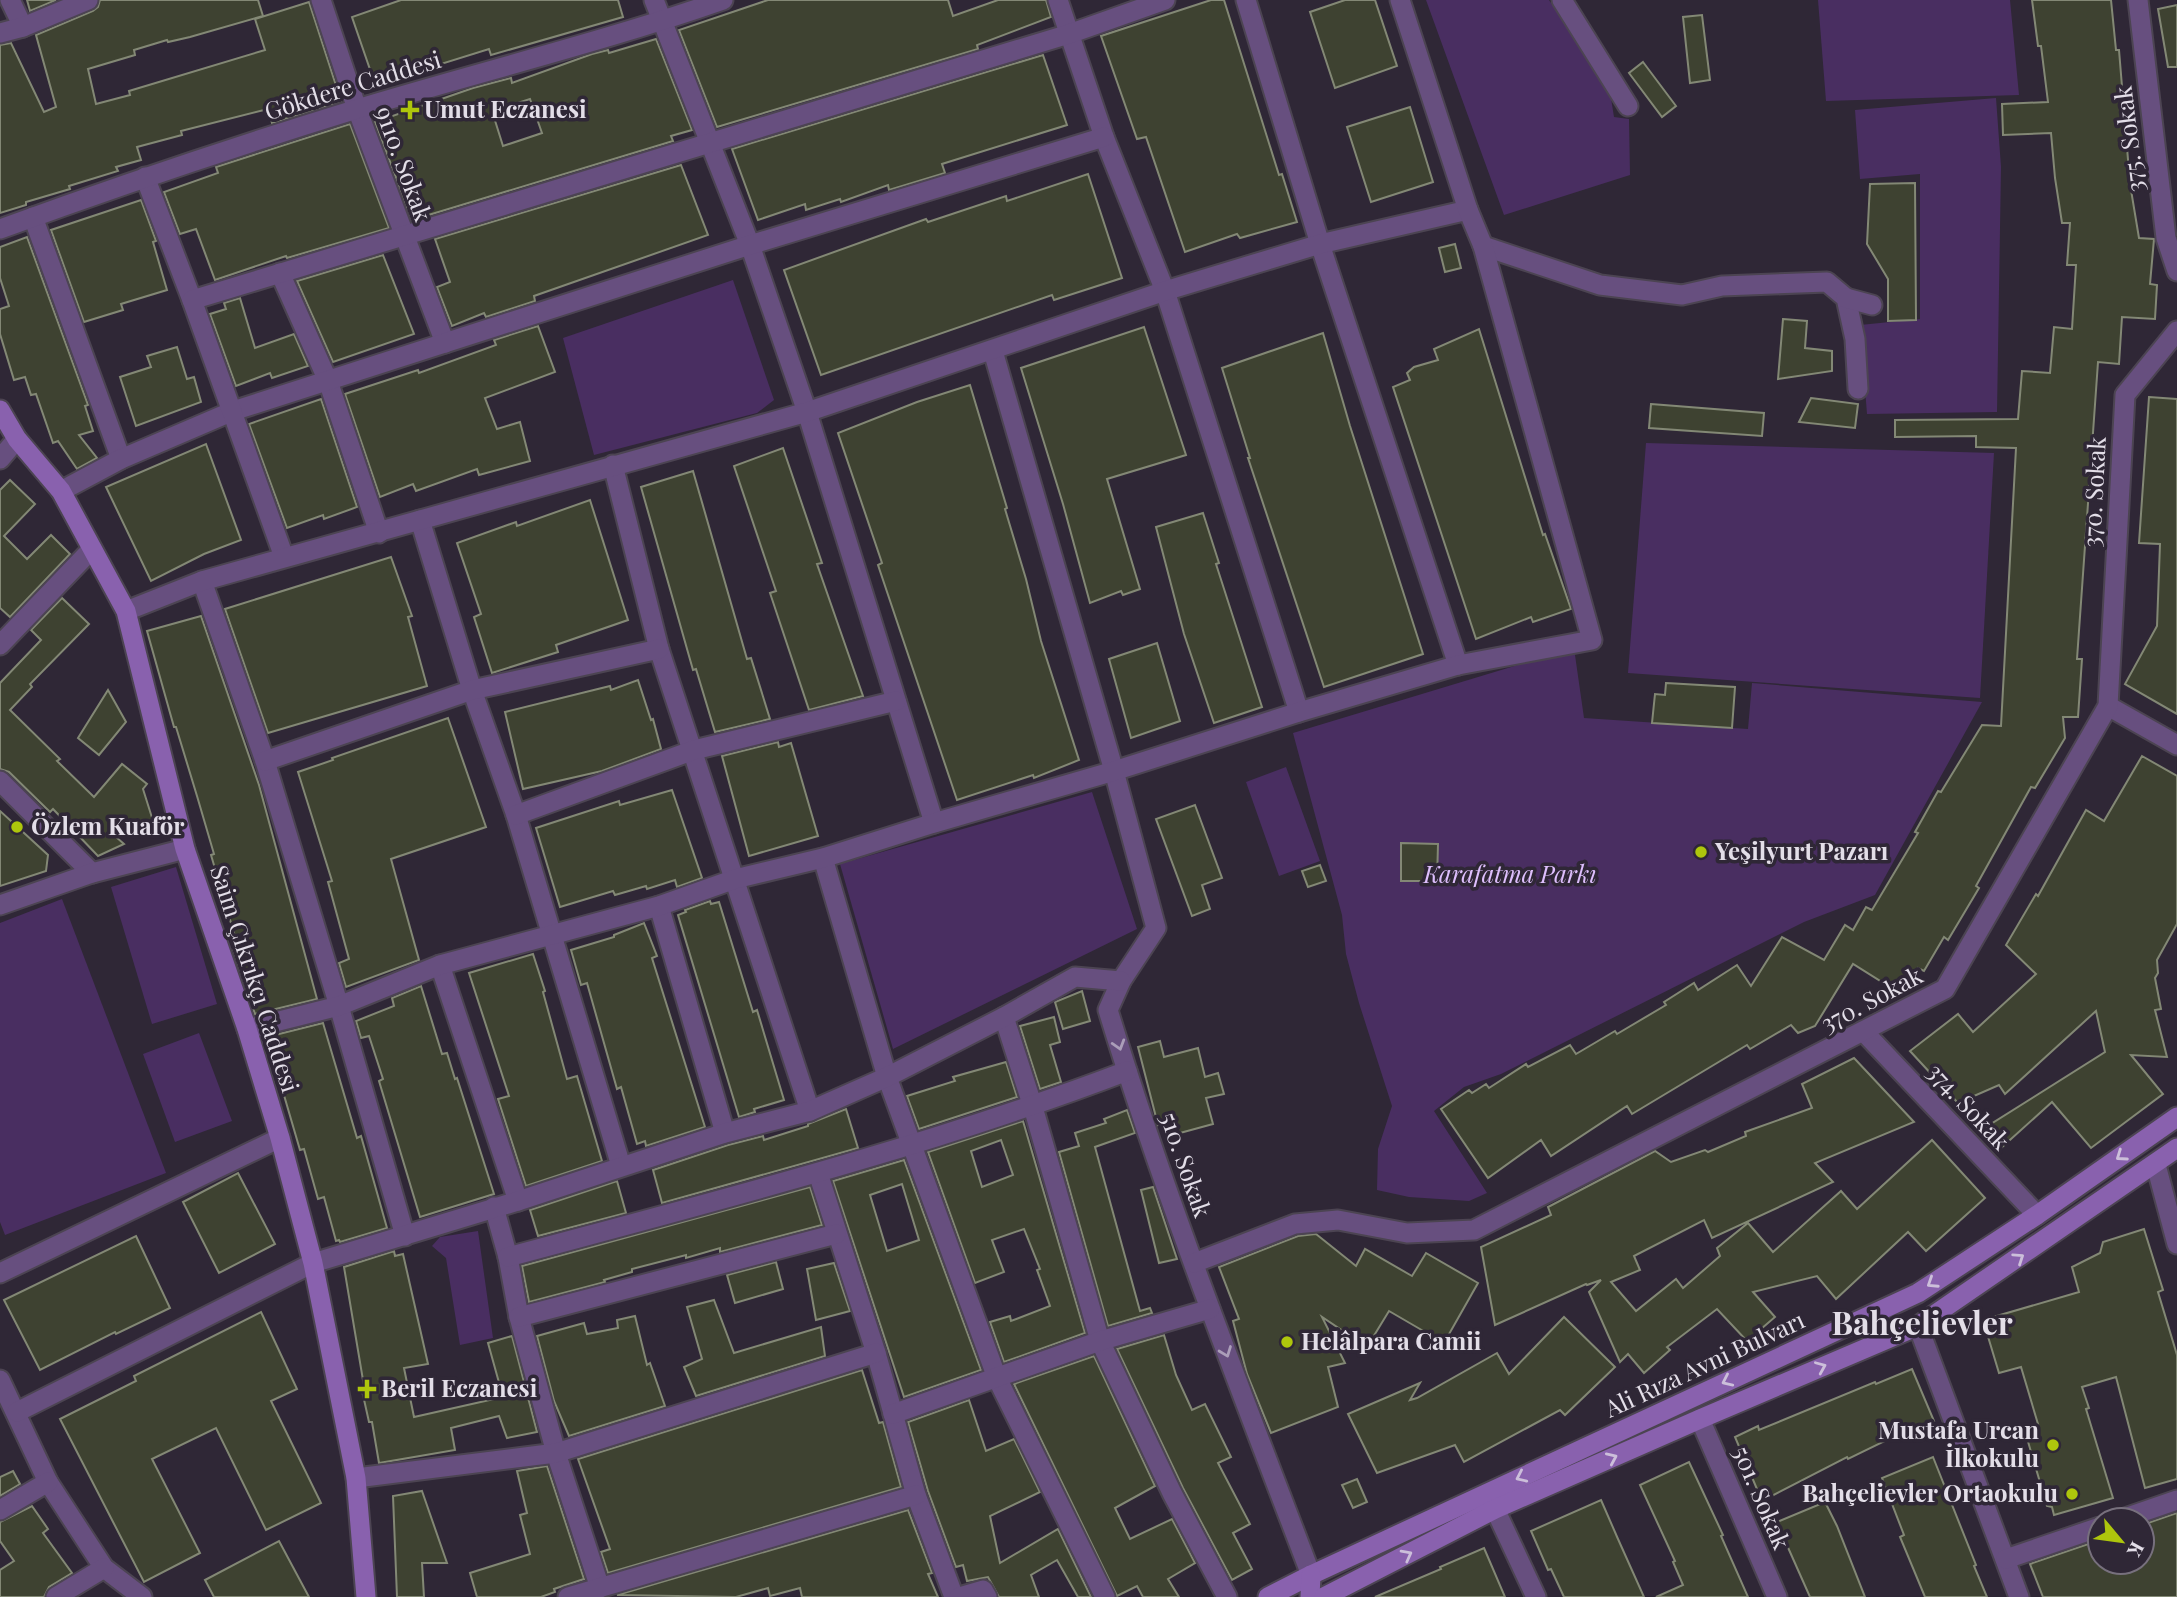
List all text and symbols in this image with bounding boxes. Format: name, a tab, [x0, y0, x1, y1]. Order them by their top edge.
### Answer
street label: Gökdere Caddesi	[260, 42, 445, 126]
street label: 375. Sokak	[2106, 84, 2150, 194]
place label: Umut Eczanesi	[424, 92, 587, 124]
street label: 9110. Sokak	[369, 101, 441, 226]
marker: Umut Eczanesi	[402, 102, 418, 118]
street label: 370. Sokak	[2074, 435, 2112, 548]
place label: Özlem Kuaför	[31, 809, 185, 841]
marker: Özlem Kuaför	[9, 819, 25, 835]
place label: Yeşilyurt Pazarı	[1714, 834, 1889, 866]
marker: Yeşilyurt Pazarı	[1693, 844, 1709, 860]
park label: Karafatma Parkı	[1422, 857, 1597, 889]
street label: Saim Çıkrıkçı Caddesi	[204, 861, 308, 1096]
street label: 370. Sokak	[1815, 958, 1928, 1038]
one-way arrow	[1110, 1039, 1125, 1051]
street label: 374. Sokak	[1921, 1055, 2018, 1156]
street label: 510. Sokak	[1154, 1107, 1220, 1222]
one-way arrow	[2116, 1148, 2129, 1160]
one-way arrow	[2011, 1254, 2024, 1266]
one-way arrow	[1927, 1275, 1940, 1288]
district label: Bahçelievler	[1831, 1300, 2013, 1343]
street label: Ali Rıza Avni Bulvarı	[1598, 1303, 1809, 1424]
place label: Helâlpara Camii	[1301, 1324, 1482, 1356]
marker: Helâlpara Camii	[1279, 1334, 1295, 1350]
one-way arrow	[1218, 1345, 1232, 1357]
one-way arrow	[1814, 1362, 1826, 1376]
place label: Beril Eczanesi	[381, 1371, 538, 1403]
one-way arrow	[1722, 1373, 1734, 1387]
marker: Beril Eczanesi	[359, 1381, 375, 1397]
place label: Mustafa Urcan İlkokulu	[1878, 1413, 2039, 1473]
marker: Mustafa Urcan İlkokulu	[2045, 1437, 2061, 1453]
street label: 501. Sokak	[1727, 1441, 1799, 1554]
one-way arrow	[1605, 1452, 1617, 1466]
one-way arrow	[1516, 1469, 1528, 1483]
place label: Bahçelievler Ortaokulu	[1802, 1476, 2058, 1508]
marker: Bahçelievler Ortaokulu	[2064, 1486, 2080, 1502]
north arrow	[2086, 1506, 2156, 1576]
text: K	[2122, 1537, 2151, 1562]
one-way arrow	[1400, 1550, 1412, 1564]

